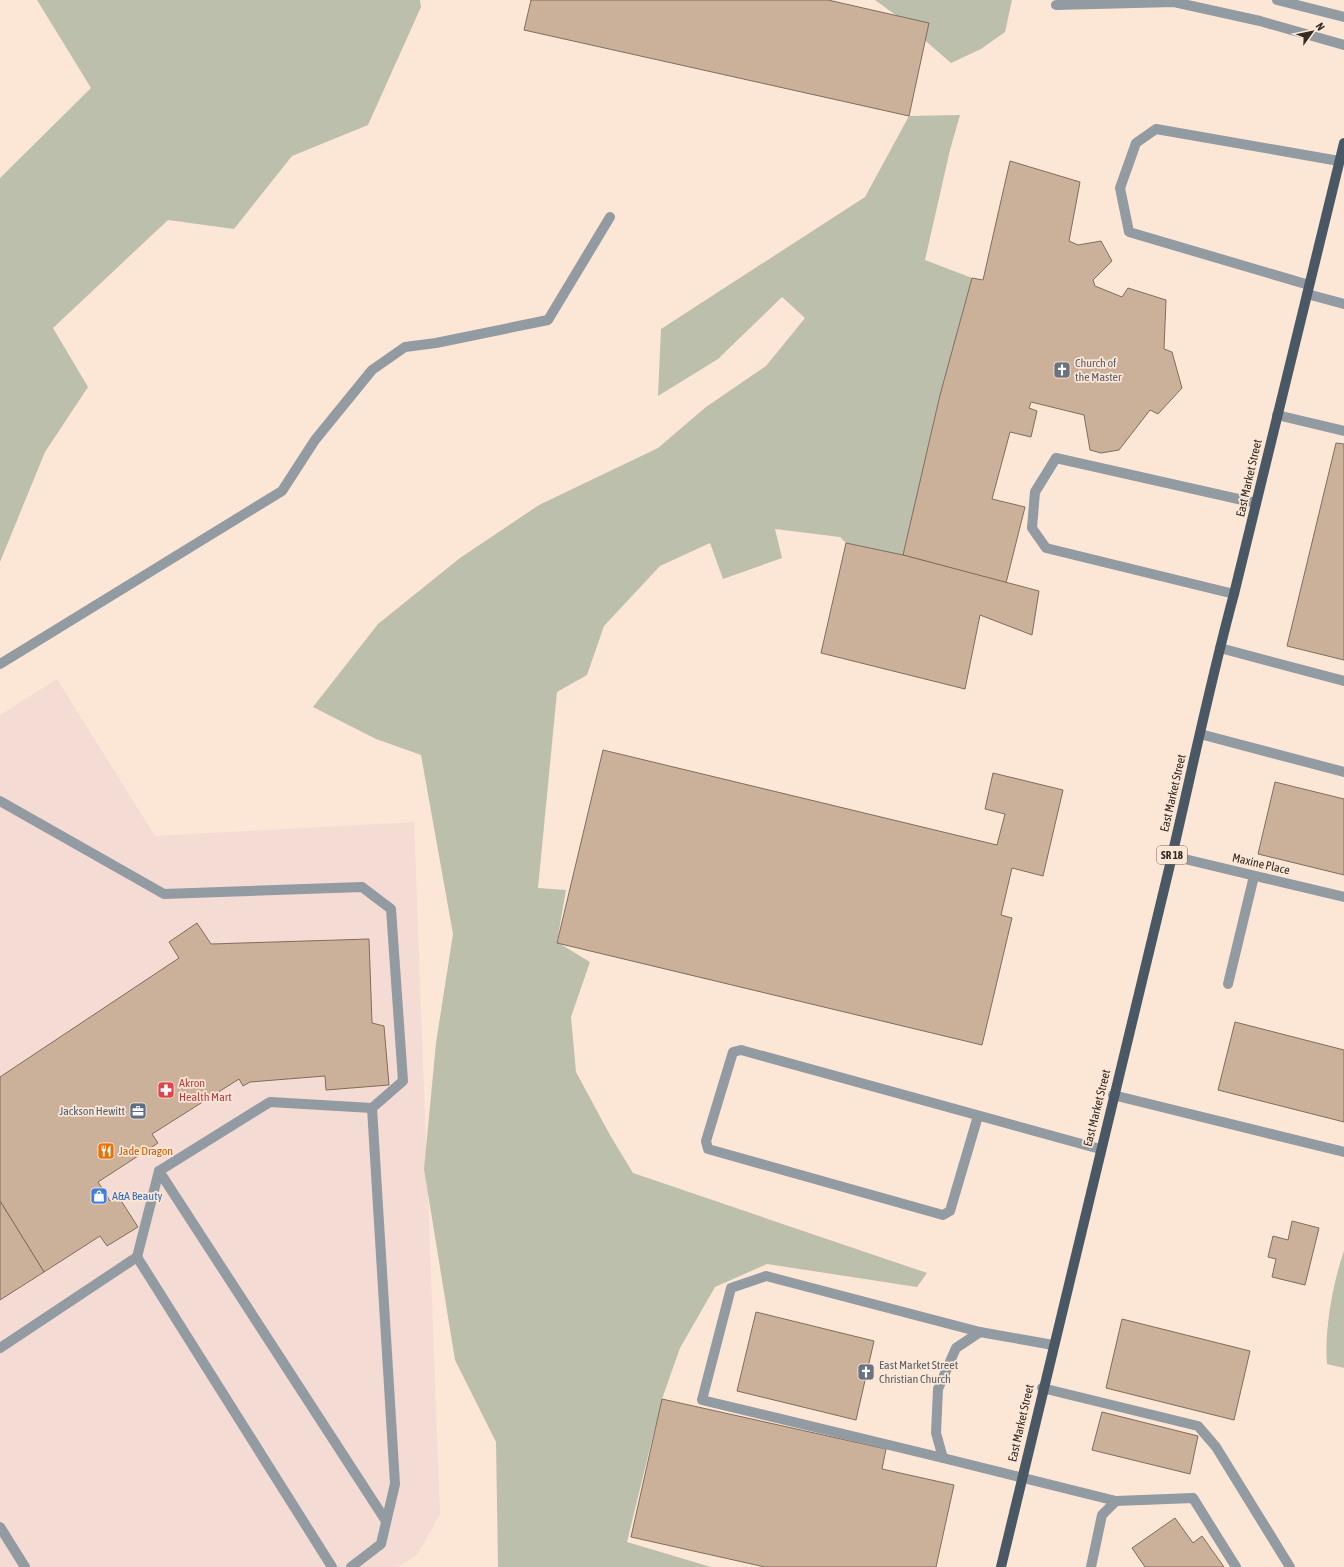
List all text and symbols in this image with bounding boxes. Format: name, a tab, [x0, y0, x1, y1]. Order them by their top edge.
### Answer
north arrow	[1292, 12, 1332, 52]
text: N	[1314, 21, 1327, 33]
place label: Church of the Master	[1075, 356, 1122, 384]
church icon: Church of the Master	[1052, 360, 1072, 380]
street label: East Market Street	[1233, 437, 1265, 518]
street label: East Market Street	[1157, 752, 1189, 833]
road number: SR 18	[1157, 846, 1187, 864]
street label: Maxine Place	[1231, 851, 1291, 877]
street label: East Market Street	[1081, 1067, 1113, 1148]
place label: Akron Health Mart	[179, 1076, 232, 1104]
pharmacy icon: Akron Health Mart	[156, 1080, 176, 1100]
office icon: Jackson Hewitt	[128, 1101, 148, 1121]
place label: Jackson Hewitt	[59, 1104, 126, 1118]
restaurant icon: Jade Dragon	[96, 1141, 116, 1161]
place label: Jade Dragon	[119, 1144, 173, 1158]
shop icon: A&A Beauty	[89, 1186, 109, 1206]
place label: A&A Beauty	[112, 1189, 163, 1203]
place label: East Market Street Christian Church	[879, 1358, 959, 1386]
church icon: East Market Street Christian Church	[856, 1362, 876, 1382]
street label: East Market Street	[1005, 1382, 1037, 1463]

